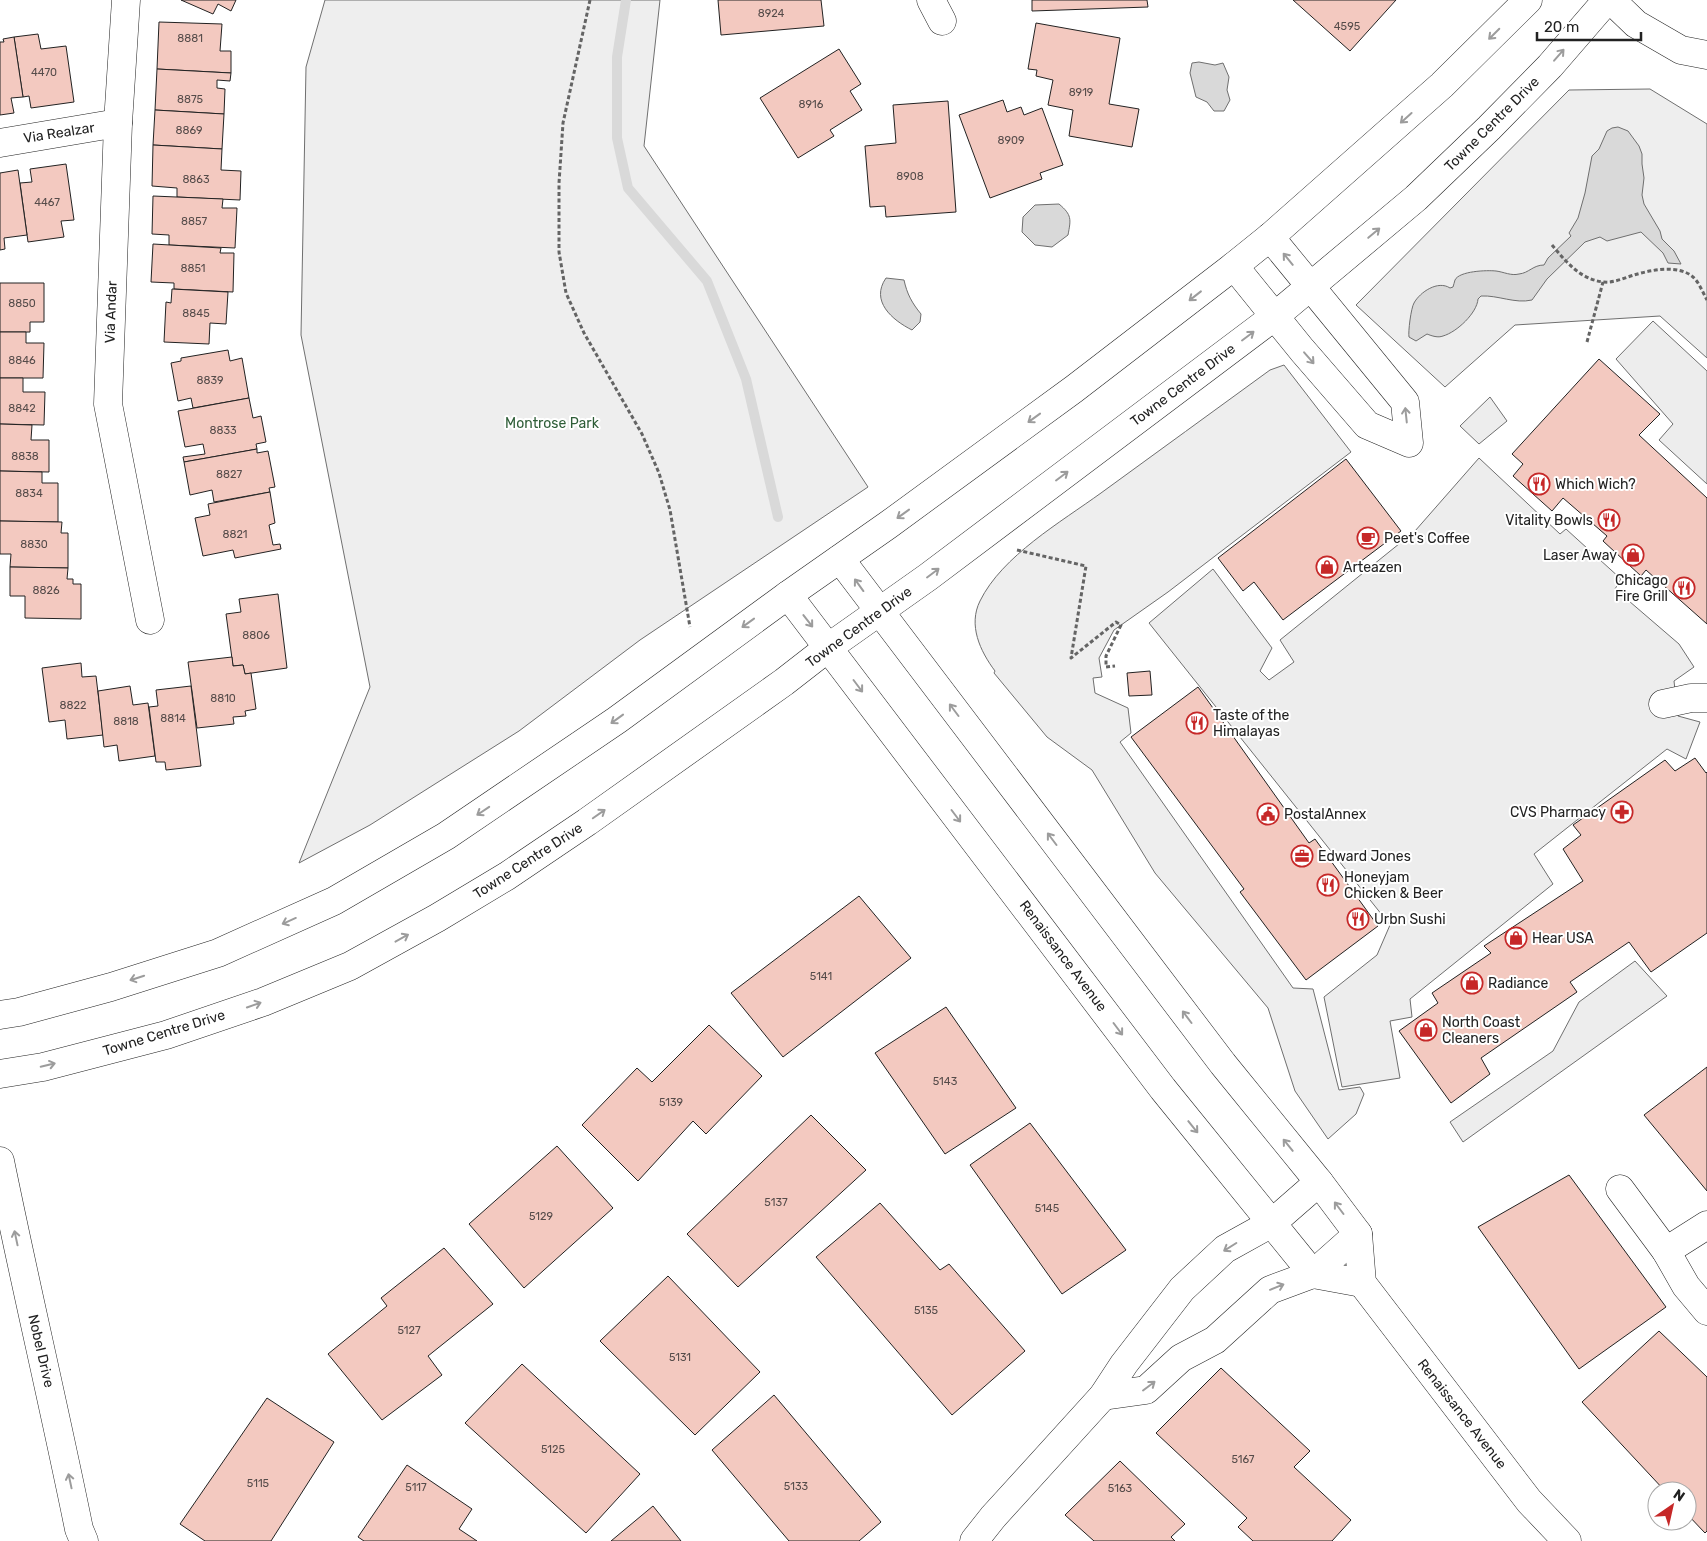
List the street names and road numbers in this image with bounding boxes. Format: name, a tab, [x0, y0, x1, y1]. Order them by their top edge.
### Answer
street label: Towne Centre Drive	[1441, 73, 1543, 175]
street label: Via Realzar	[22, 119, 97, 147]
street label: Via Andar	[101, 280, 121, 344]
street label: Towne Centre Drive	[1127, 340, 1239, 430]
street label: Towne Centre Drive	[803, 583, 915, 671]
street label: Towne Centre Drive	[470, 819, 586, 903]
street label: Renaissance Avenue	[1016, 897, 1110, 1015]
street label: Towne Centre Drive	[101, 1006, 227, 1060]
street label: Nobel Drive	[24, 1313, 58, 1389]
street label: Renaissance Avenue	[1414, 1356, 1510, 1472]

